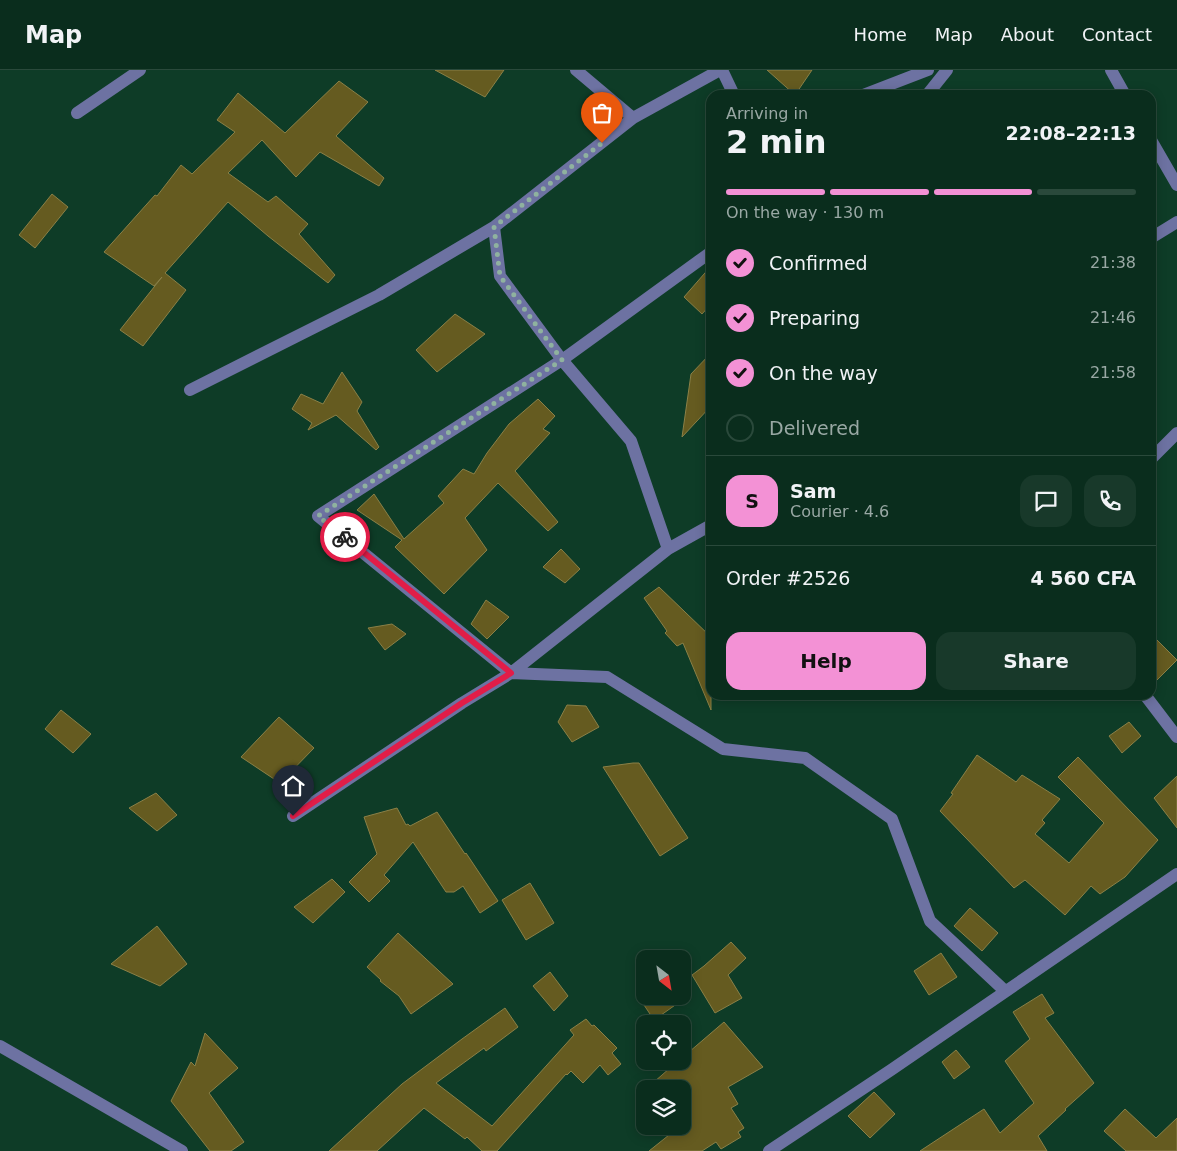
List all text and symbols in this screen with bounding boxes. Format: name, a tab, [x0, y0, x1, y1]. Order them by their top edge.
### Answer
text: Map	[25, 21, 82, 49]
text: Home	[854, 24, 907, 45]
text: Map	[935, 24, 973, 45]
text: About	[1001, 24, 1054, 45]
text: Contact	[1082, 24, 1152, 45]
pin	[581, 92, 623, 143]
icon: bag	[588, 99, 616, 127]
text: Arriving in	[726, 104, 808, 123]
text: 22:08–22:13	[1006, 122, 1136, 144]
text: 2 min	[726, 123, 827, 161]
text: On the way · 130 m	[726, 203, 884, 222]
icon: check	[726, 249, 754, 277]
text: Confirmed	[769, 252, 868, 274]
text: 21:38	[1090, 253, 1136, 272]
icon: check	[726, 304, 754, 332]
text: Preparing	[769, 307, 860, 329]
text: 21:46	[1090, 308, 1136, 327]
icon: check	[726, 359, 754, 387]
text: On the way	[769, 362, 878, 384]
text: 21:58	[1090, 363, 1136, 382]
text: Delivered	[769, 417, 860, 439]
button: chat	[1020, 475, 1072, 527]
button: phone	[1084, 475, 1136, 527]
text: Sam	[790, 480, 836, 502]
text: S	[745, 490, 759, 512]
text: Courier · 4.6	[790, 502, 889, 521]
courier	[320, 512, 370, 562]
icon: bike	[331, 523, 359, 551]
text: Order #2526	[726, 567, 850, 589]
text: 4 560 CFA	[1030, 567, 1136, 589]
button: Help	[726, 632, 926, 690]
button: Share	[936, 632, 1136, 690]
pin	[272, 765, 314, 816]
icon: home	[279, 772, 307, 800]
north arrow	[636, 950, 691, 1005]
map controls	[636, 950, 691, 1135]
button: locate	[636, 1015, 691, 1070]
button: layers	[636, 1080, 691, 1135]

